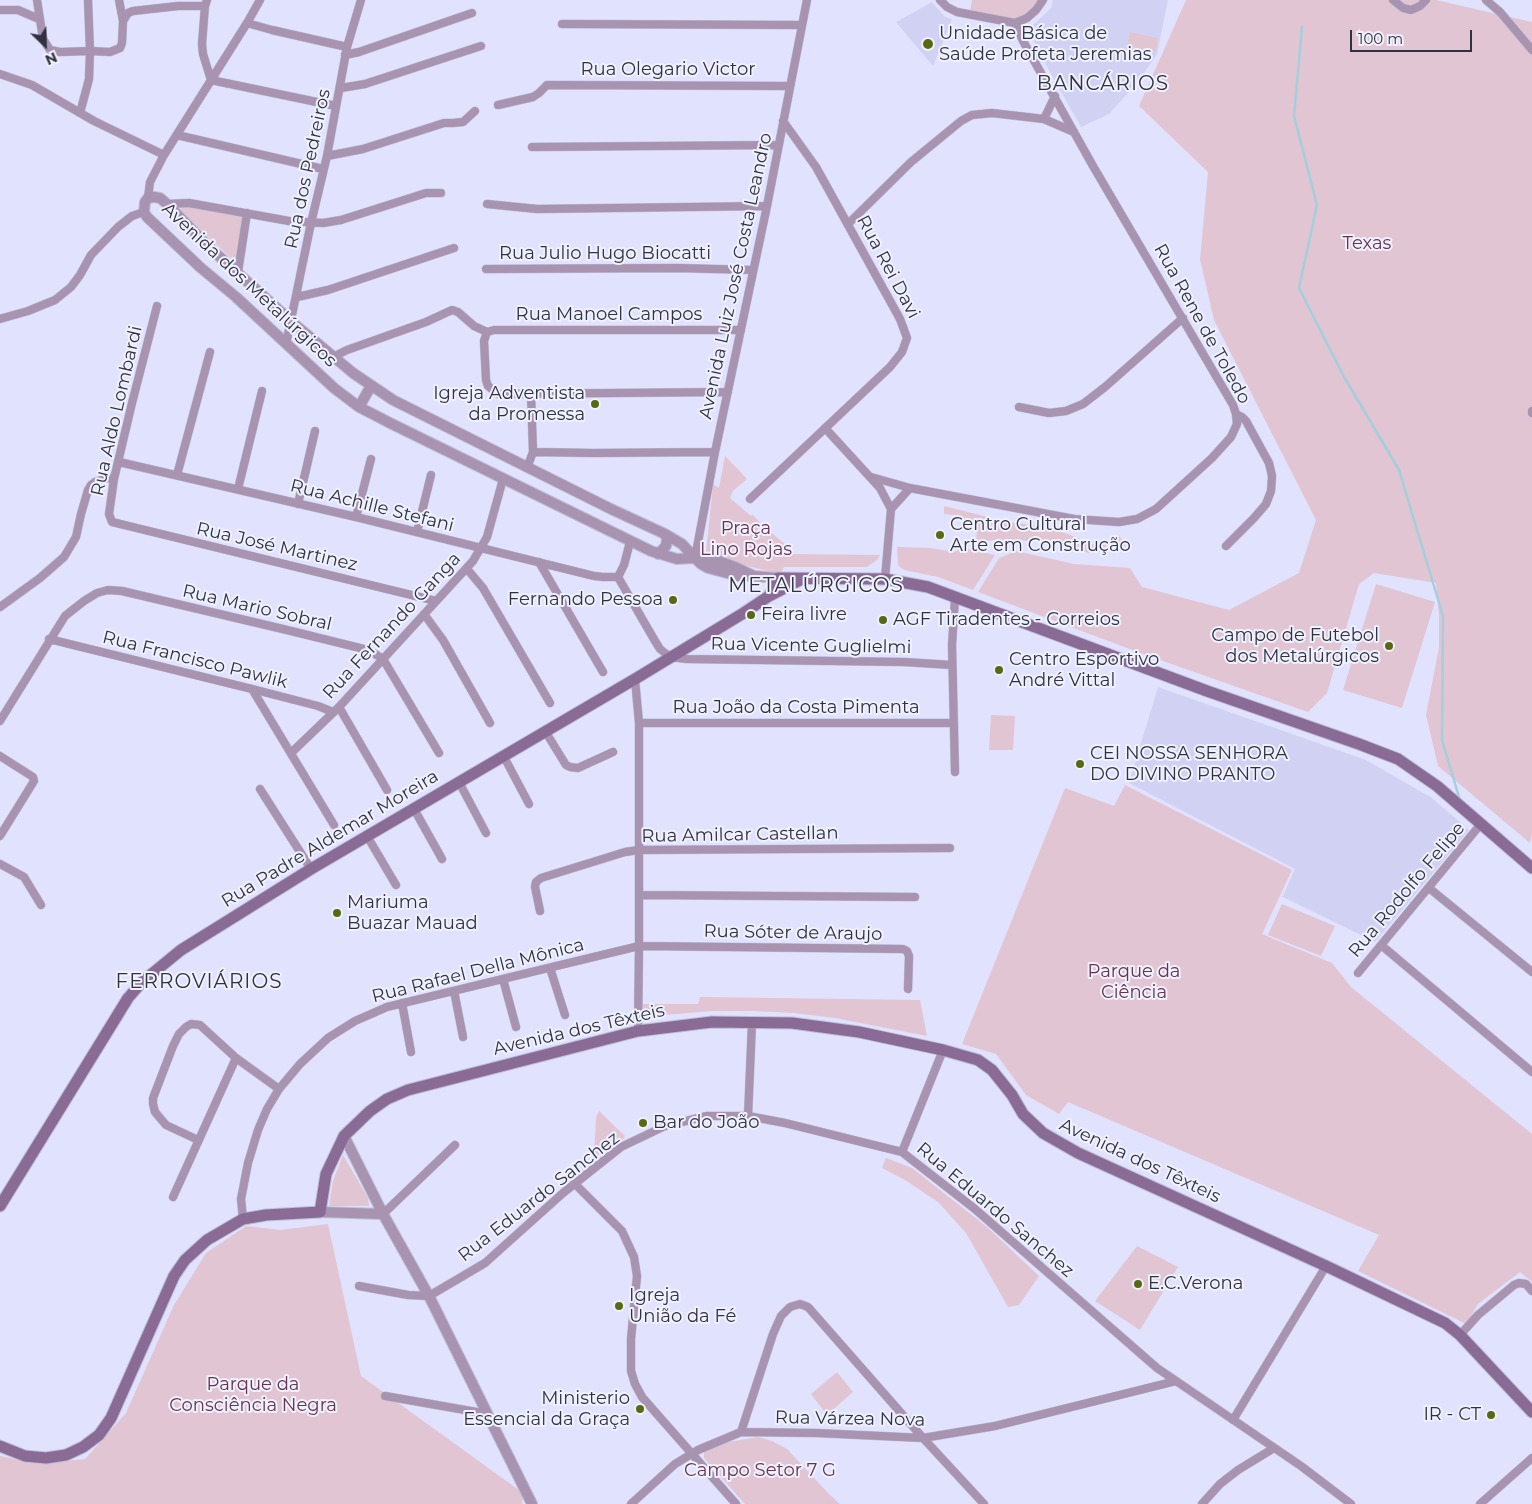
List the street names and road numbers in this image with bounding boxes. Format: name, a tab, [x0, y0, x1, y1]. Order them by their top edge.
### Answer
street label: Rua Olegario Victor	[581, 59, 755, 81]
street label: Rua dos Pedreiros	[280, 87, 336, 251]
street label: Avenida Luiz José Costa Leandro	[695, 131, 777, 421]
street label: Avenida dos Metalúrgicos	[157, 198, 341, 372]
street label: Rua Rei Davi	[852, 212, 924, 322]
street label: Rua Rene de Toledo	[1149, 240, 1255, 408]
street label: Rua Julio Hugo Biocatti	[499, 243, 711, 265]
street label: Rua Manoel Campos	[516, 304, 702, 326]
street label: Rua Aldo Lombardi	[87, 324, 147, 498]
street label: Rua Achille Stefani	[288, 475, 456, 537]
street label: Rua José Martinez	[194, 518, 360, 576]
street label: Rua Fernando Ganga	[319, 548, 465, 704]
street label: Rua Mario Sobral	[180, 580, 334, 636]
street label: Rua Francisco Pawlik	[100, 627, 290, 693]
street label: Rua Vicente Guglielmi	[710, 633, 912, 659]
street label: Rua João da Costa Pimenta	[672, 697, 920, 719]
street label: Rua Padre Aldemar Moreira	[218, 766, 442, 912]
street label: Rua Rodolfo Felipe	[1344, 818, 1470, 962]
street label: Rua Amilcar Castellan	[641, 822, 839, 848]
street label: Rua Sóter de Araujo	[703, 921, 883, 945]
street label: Rua Rafael Della Mônica	[370, 934, 586, 1008]
street label: Avenida dos Têxteis	[491, 1000, 667, 1060]
street label: Avenida dos Têxteis	[1056, 1114, 1224, 1208]
street label: Rua Eduardo Sanchez	[454, 1127, 624, 1267]
street label: Rua Eduardo Sanchez	[912, 1138, 1078, 1282]
street label: Rua Várzea Nova	[775, 1407, 925, 1431]

